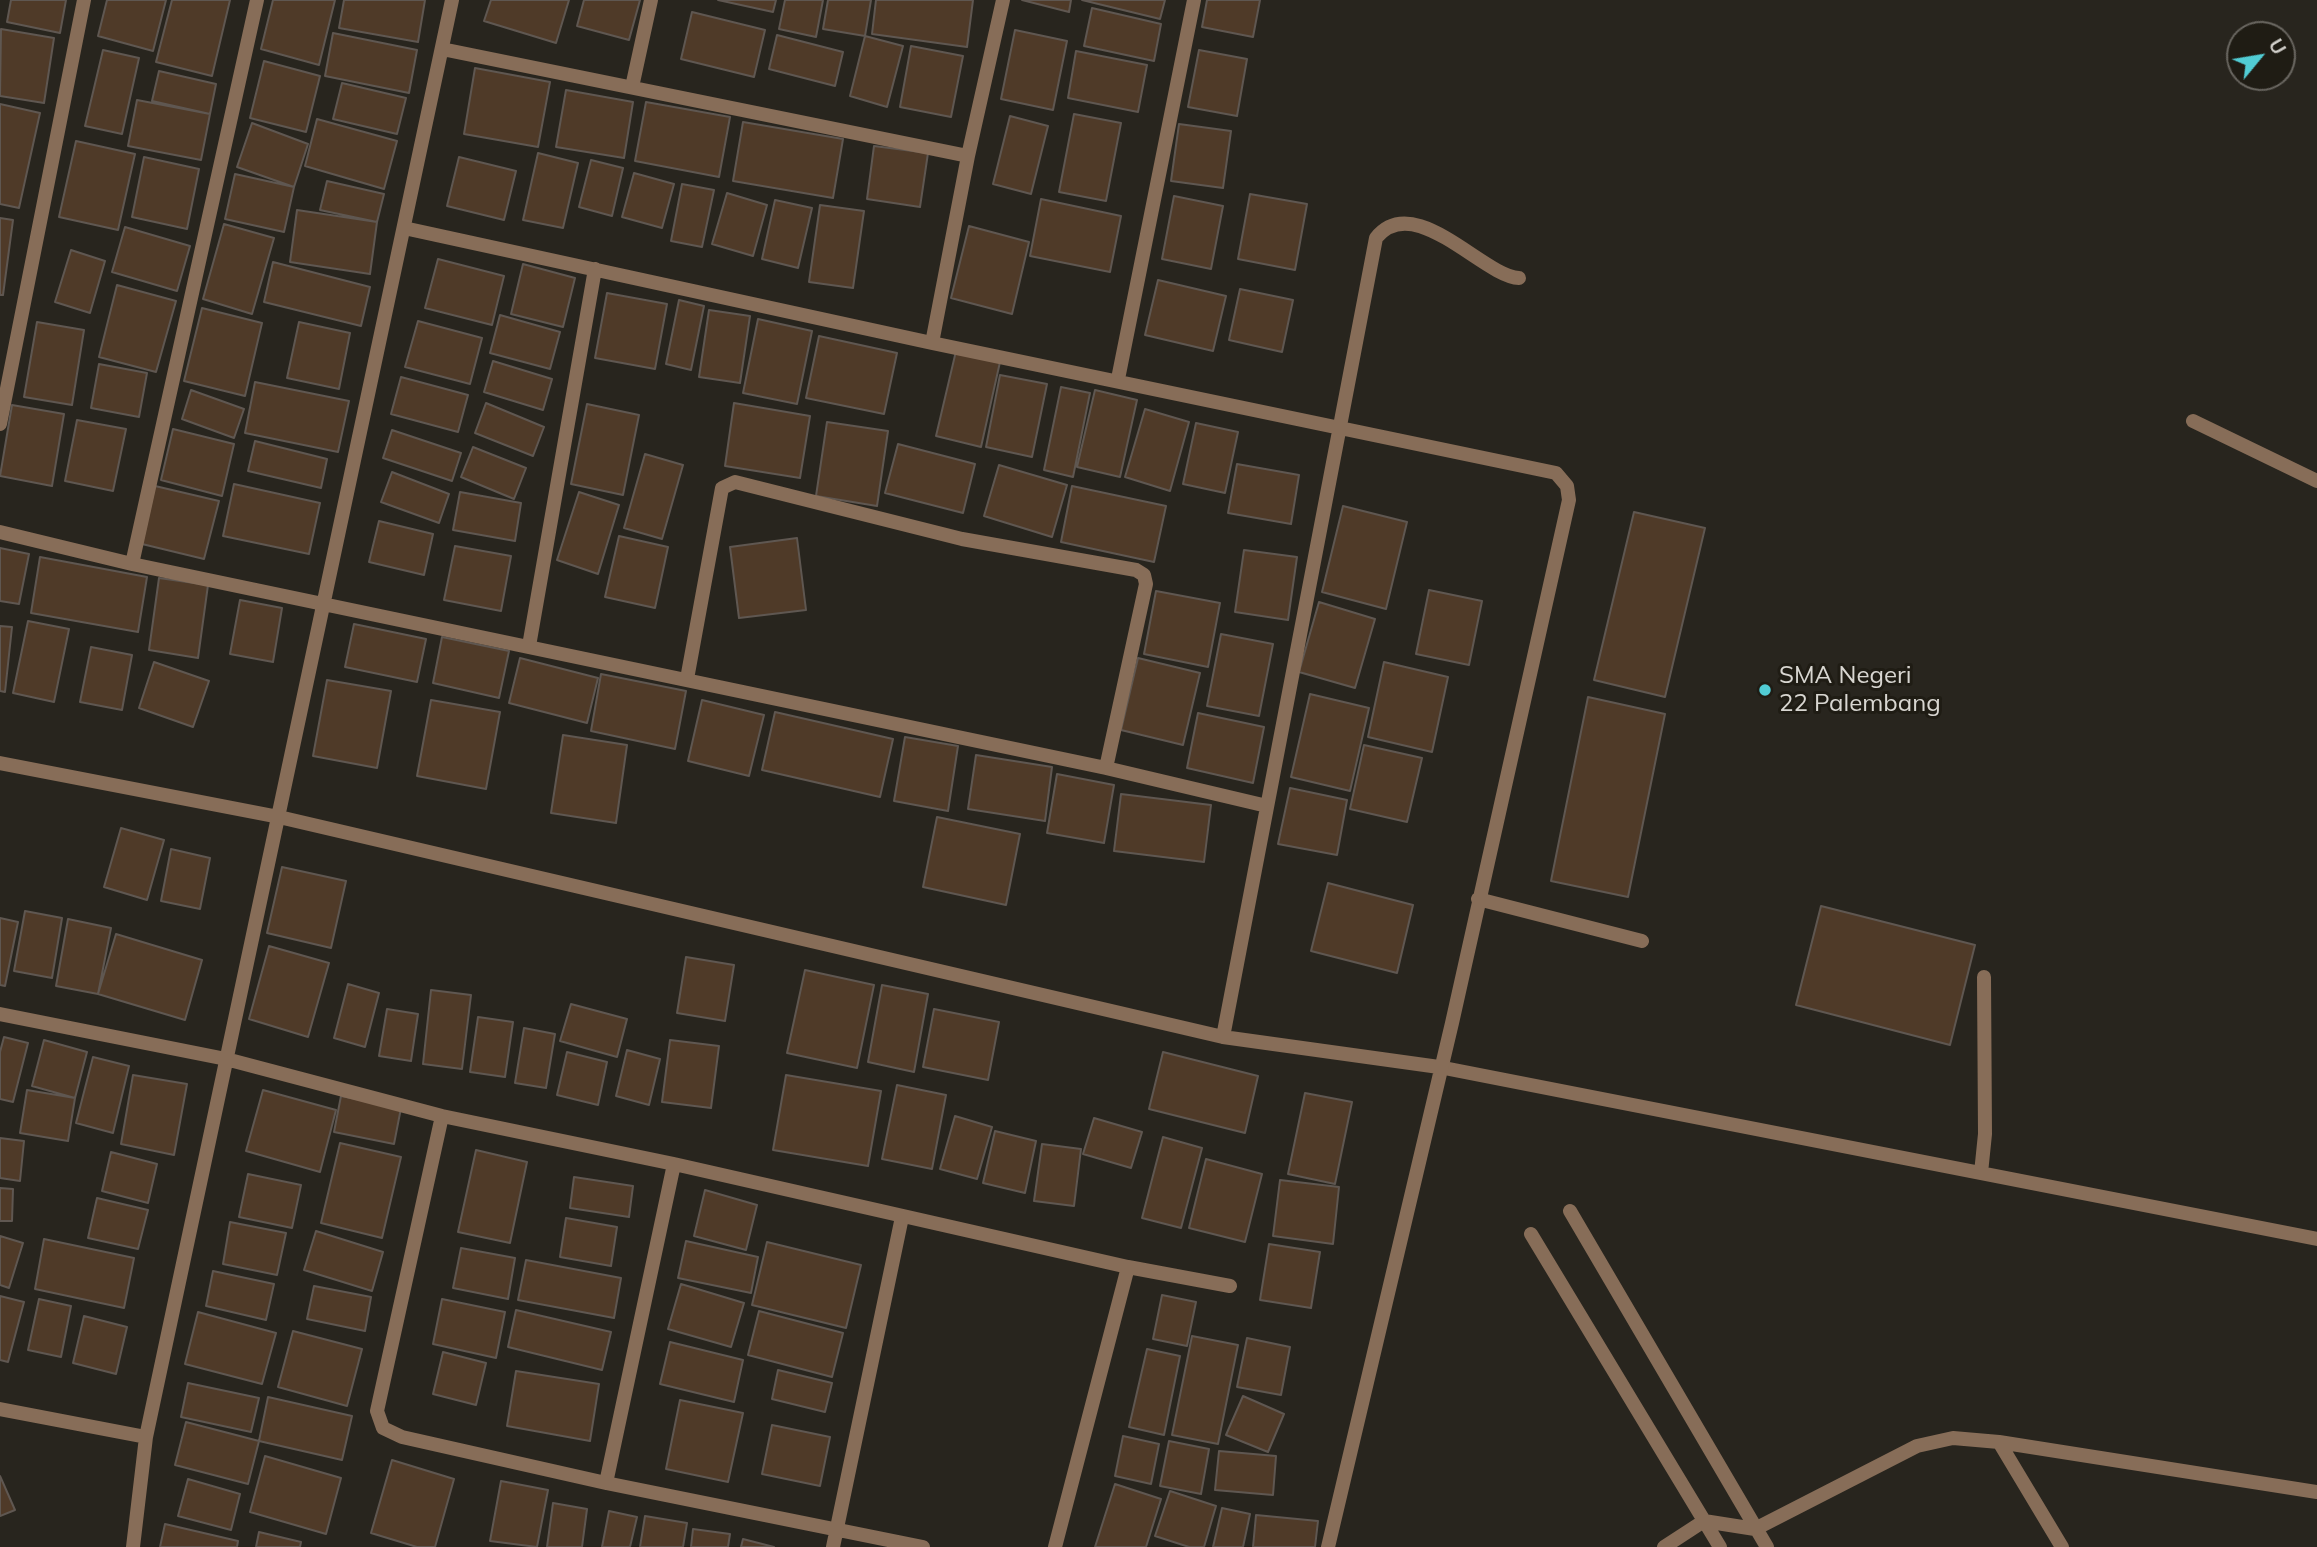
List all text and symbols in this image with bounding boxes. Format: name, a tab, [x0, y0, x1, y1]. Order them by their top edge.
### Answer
north arrow	[2226, 21, 2296, 91]
text: U	[2264, 34, 2291, 59]
place label: SMA Negeri 22 Palembang	[1779, 662, 1941, 718]
marker: SMA Negeri 22 Palembang	[1757, 682, 1773, 698]

